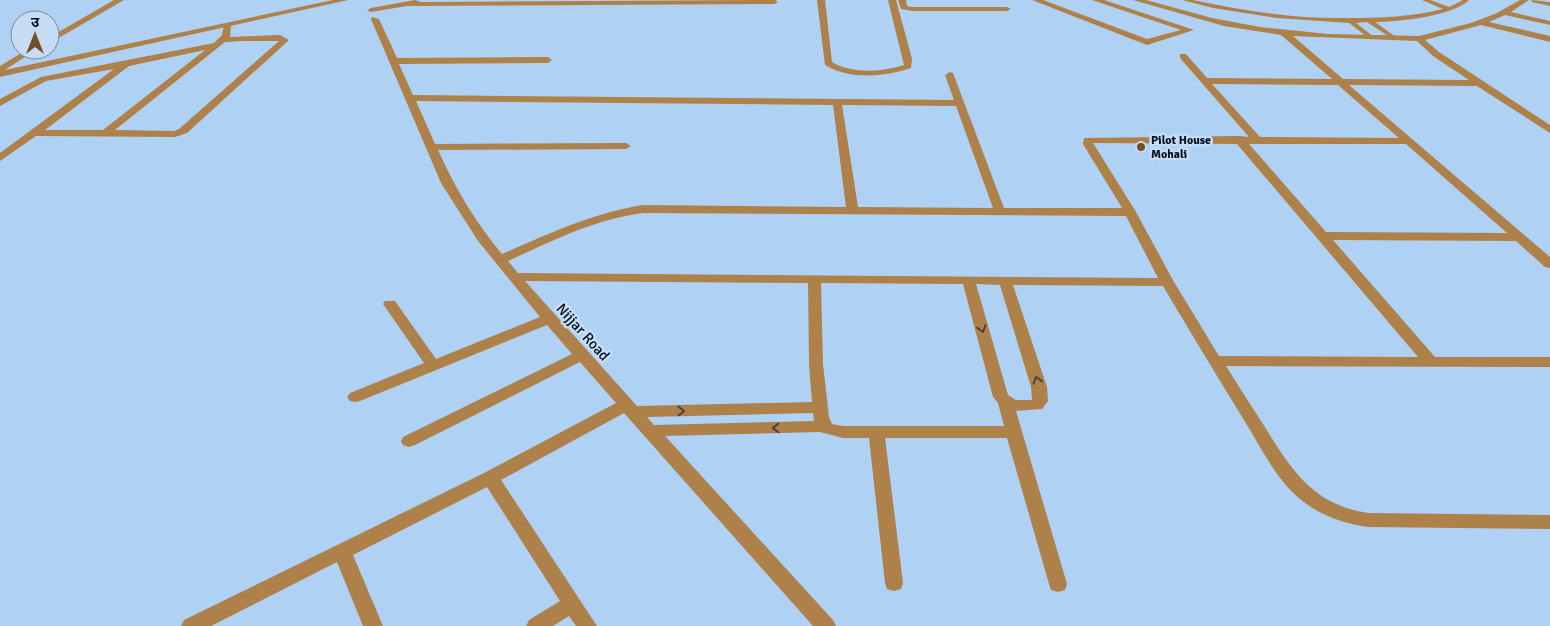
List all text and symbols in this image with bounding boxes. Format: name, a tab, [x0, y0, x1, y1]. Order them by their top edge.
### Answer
north arrow	[10, 10, 60, 60]
text: उ	[31, 14, 40, 31]
place label: Pilot House Mohali	[1151, 133, 1211, 162]
marker: Pilot House Mohali	[1135, 141, 1147, 153]
street label: Nijjar Road	[553, 300, 614, 364]
one-way arrow	[976, 324, 987, 333]
one-way arrow	[1032, 376, 1042, 384]
one-way arrow	[678, 406, 686, 416]
one-way arrow	[772, 422, 780, 433]

